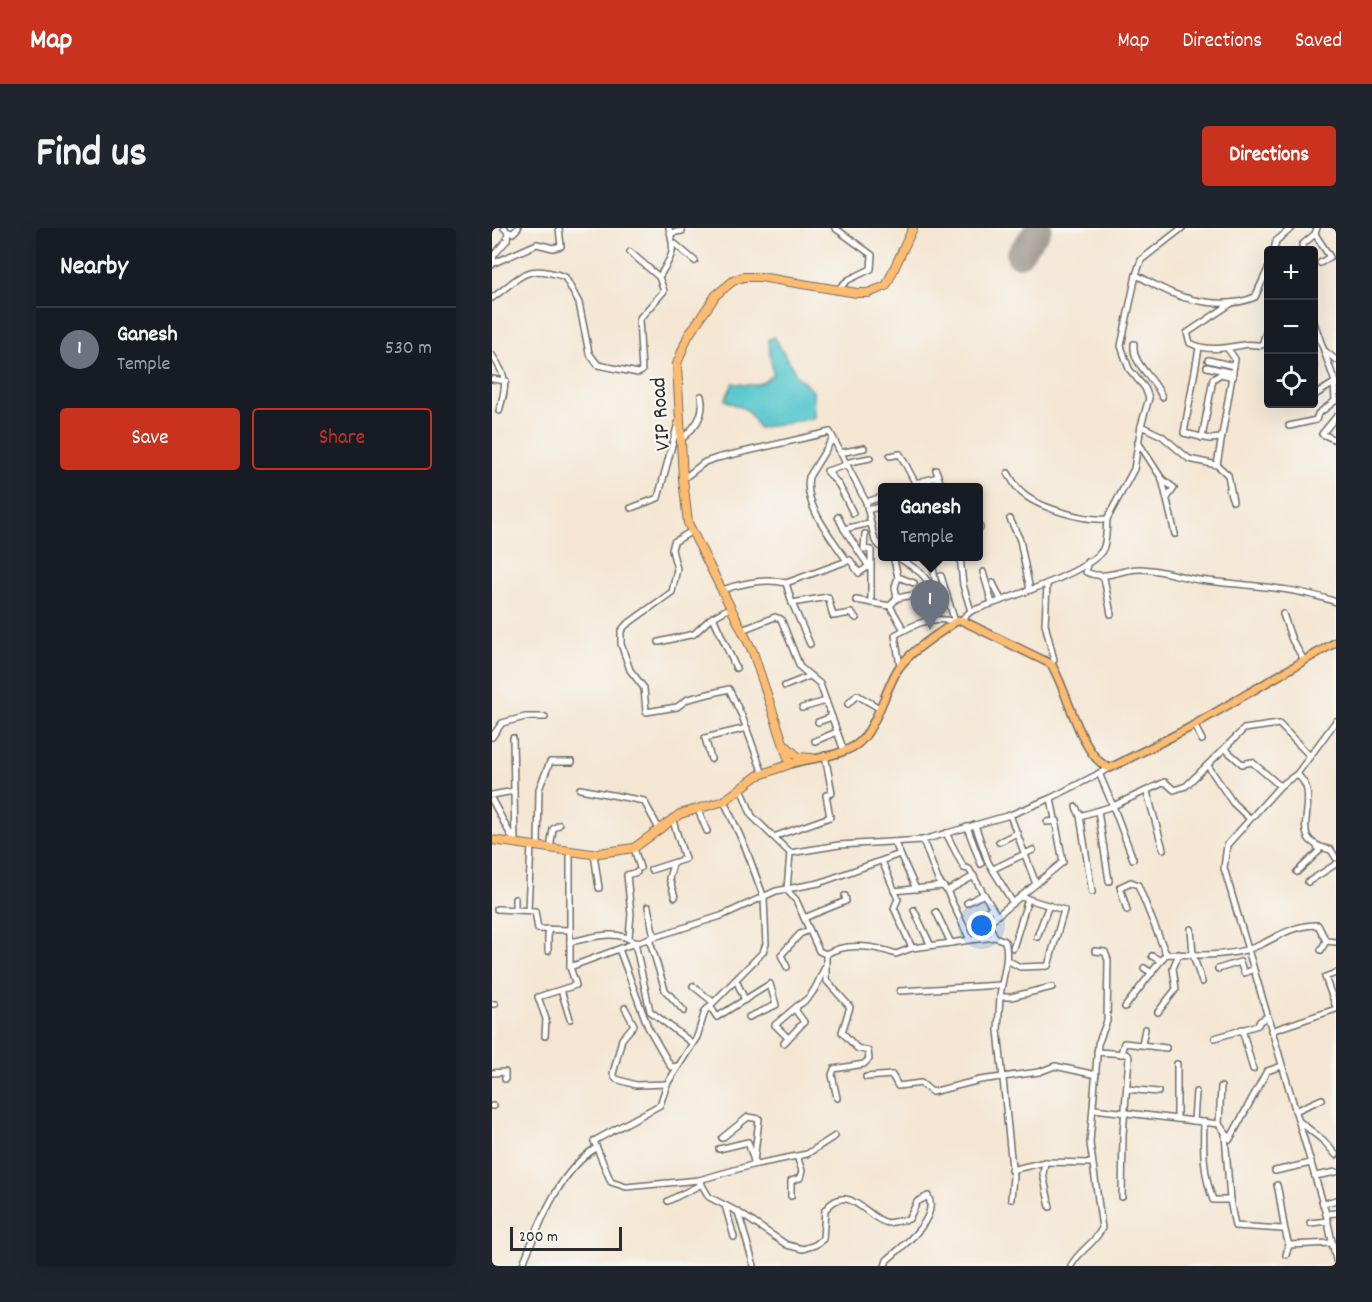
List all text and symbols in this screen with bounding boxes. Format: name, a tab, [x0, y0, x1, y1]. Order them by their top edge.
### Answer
text: Map	[30, 22, 72, 62]
text: Map	[1118, 27, 1149, 57]
text: Directions	[1182, 27, 1262, 57]
text: Saved	[1295, 27, 1342, 57]
text: Find us	[36, 126, 147, 186]
button: Directions	[1202, 126, 1336, 186]
map controls	[1264, 246, 1318, 408]
button: +	[1264, 246, 1318, 300]
text: Nearby	[60, 249, 128, 286]
button: −	[1264, 300, 1318, 354]
text: Ganesh	[117, 320, 178, 351]
text: 1	[77, 335, 82, 363]
text: 530 m	[385, 335, 432, 363]
text: Temple	[117, 351, 170, 379]
button: locate	[1264, 354, 1318, 408]
street label: VIP Road	[644, 376, 680, 452]
button: Save	[60, 408, 240, 470]
button: Share	[252, 408, 432, 470]
popup	[878, 483, 983, 561]
text: Ganesh	[900, 493, 961, 524]
text: Temple	[900, 524, 954, 552]
pin: 1	[910, 580, 950, 630]
your location	[967, 911, 996, 940]
scale bar	[510, 1224, 622, 1252]
text: 200 m	[519, 1226, 558, 1249]

